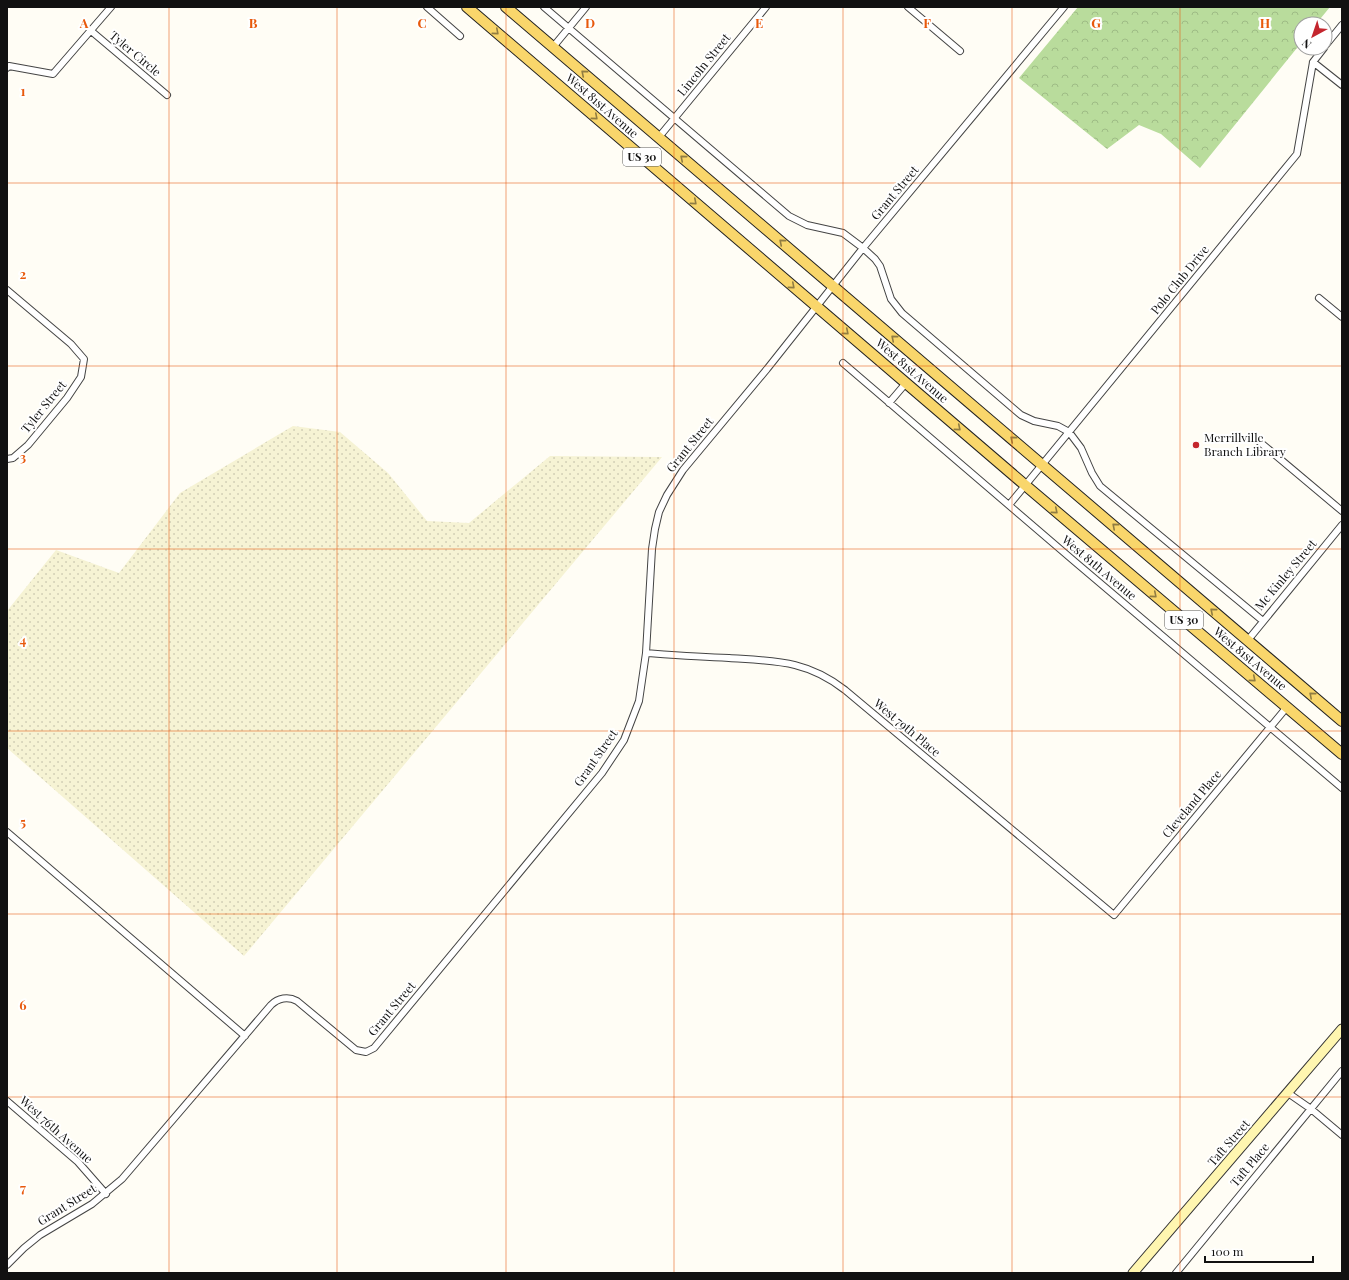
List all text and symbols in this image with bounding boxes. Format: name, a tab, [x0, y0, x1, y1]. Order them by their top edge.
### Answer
text: A	[79, 14, 89, 31]
text: B	[249, 14, 258, 31]
text: C	[417, 14, 427, 31]
text: D	[585, 14, 595, 31]
text: E	[755, 14, 763, 31]
text: F	[923, 14, 931, 31]
text: G	[1091, 14, 1101, 31]
text: H	[1260, 14, 1270, 31]
north arrow	[1293, 16, 1333, 56]
street label: Tyler Circle	[106, 27, 165, 80]
one-way arrow	[492, 28, 499, 35]
street label: Lincoln Street	[673, 29, 734, 99]
text: N	[1298, 36, 1314, 52]
street label: West 81st Avenue	[562, 69, 642, 141]
one-way arrow	[581, 71, 589, 78]
text: 1	[21, 82, 26, 99]
one-way arrow	[590, 112, 598, 120]
road number: US 30	[623, 148, 661, 166]
one-way arrow	[680, 155, 687, 162]
street label: Grant Street	[867, 161, 922, 223]
one-way arrow	[689, 197, 696, 204]
one-way arrow	[779, 240, 786, 247]
street label: Polo Club Drive	[1147, 242, 1212, 317]
text: 2	[20, 265, 27, 282]
one-way arrow	[788, 282, 795, 289]
one-way arrow	[841, 327, 849, 335]
street label: West 81st Avenue	[872, 334, 952, 406]
one-way arrow	[891, 335, 898, 342]
street label: Tyler Street	[17, 376, 70, 436]
street label: Grant Street	[662, 413, 717, 475]
one-way arrow	[953, 423, 961, 430]
place label: Merrillville Branch Library	[1204, 429, 1286, 459]
one-way arrow	[1010, 437, 1017, 444]
marker: Merrillville Branch Library	[1191, 440, 1201, 450]
text: 3	[20, 448, 26, 465]
one-way arrow	[1051, 506, 1058, 513]
one-way arrow	[1112, 524, 1119, 531]
street label: West 81th Avenue	[1058, 531, 1140, 603]
street label: Mc Kinley Street	[1251, 535, 1320, 613]
one-way arrow	[1150, 590, 1157, 597]
one-way arrow	[1211, 608, 1218, 615]
road number: US 30	[1165, 611, 1203, 629]
street label: West 81st Avenue	[1210, 622, 1291, 694]
text: 4	[20, 631, 27, 648]
one-way arrow	[1249, 674, 1256, 681]
one-way arrow	[1310, 693, 1317, 700]
street label: West 79th Place	[870, 694, 944, 760]
street label: Grant Street	[570, 725, 621, 789]
street label: Cleveland Place	[1158, 766, 1224, 841]
text: 5	[20, 813, 26, 830]
street label: Grant Street	[364, 977, 419, 1039]
text: 6	[19, 996, 27, 1013]
street label: West 76th Avenue	[16, 1092, 97, 1166]
street label: Taft Street	[1204, 1115, 1253, 1169]
street label: Taft Place	[1226, 1139, 1272, 1190]
text: 7	[20, 1179, 26, 1196]
street label: Grant Street	[34, 1179, 99, 1228]
scale bar	[1205, 1238, 1313, 1264]
text: 100 m	[1211, 1243, 1244, 1259]

